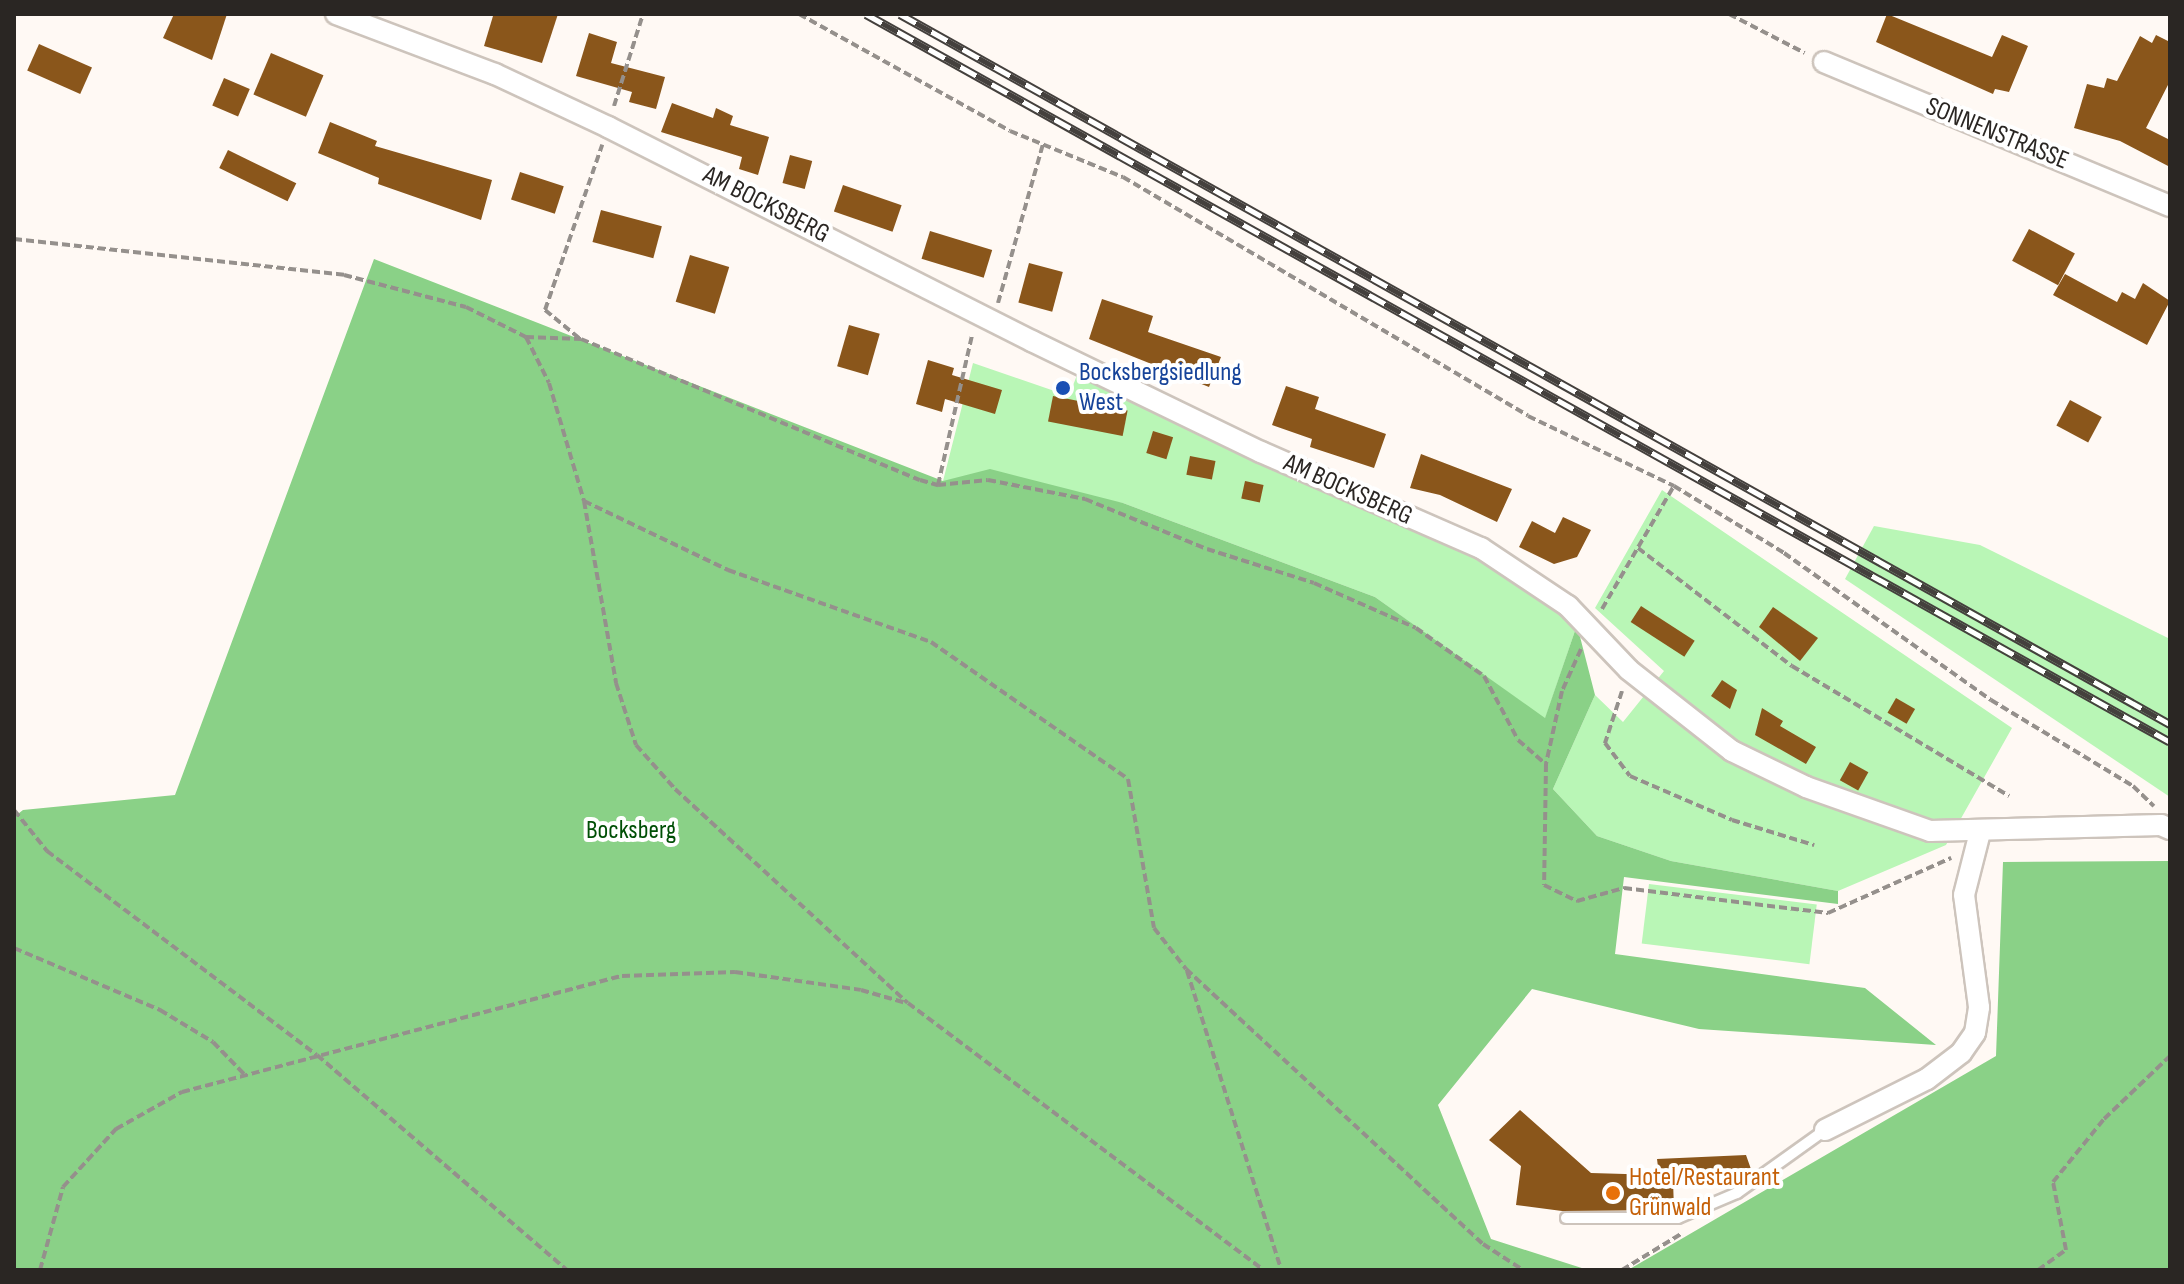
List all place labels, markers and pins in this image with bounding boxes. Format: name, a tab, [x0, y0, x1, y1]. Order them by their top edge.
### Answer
place label: Bocksbergsiedlung West	[1079, 357, 1242, 418]
marker: Bocksbergsiedlung West	[1054, 379, 1072, 397]
place label: Hotel/Restaurant Grünwald	[1629, 1162, 1780, 1224]
marker: Hotel/Restaurant Grünwald	[1604, 1184, 1622, 1202]

